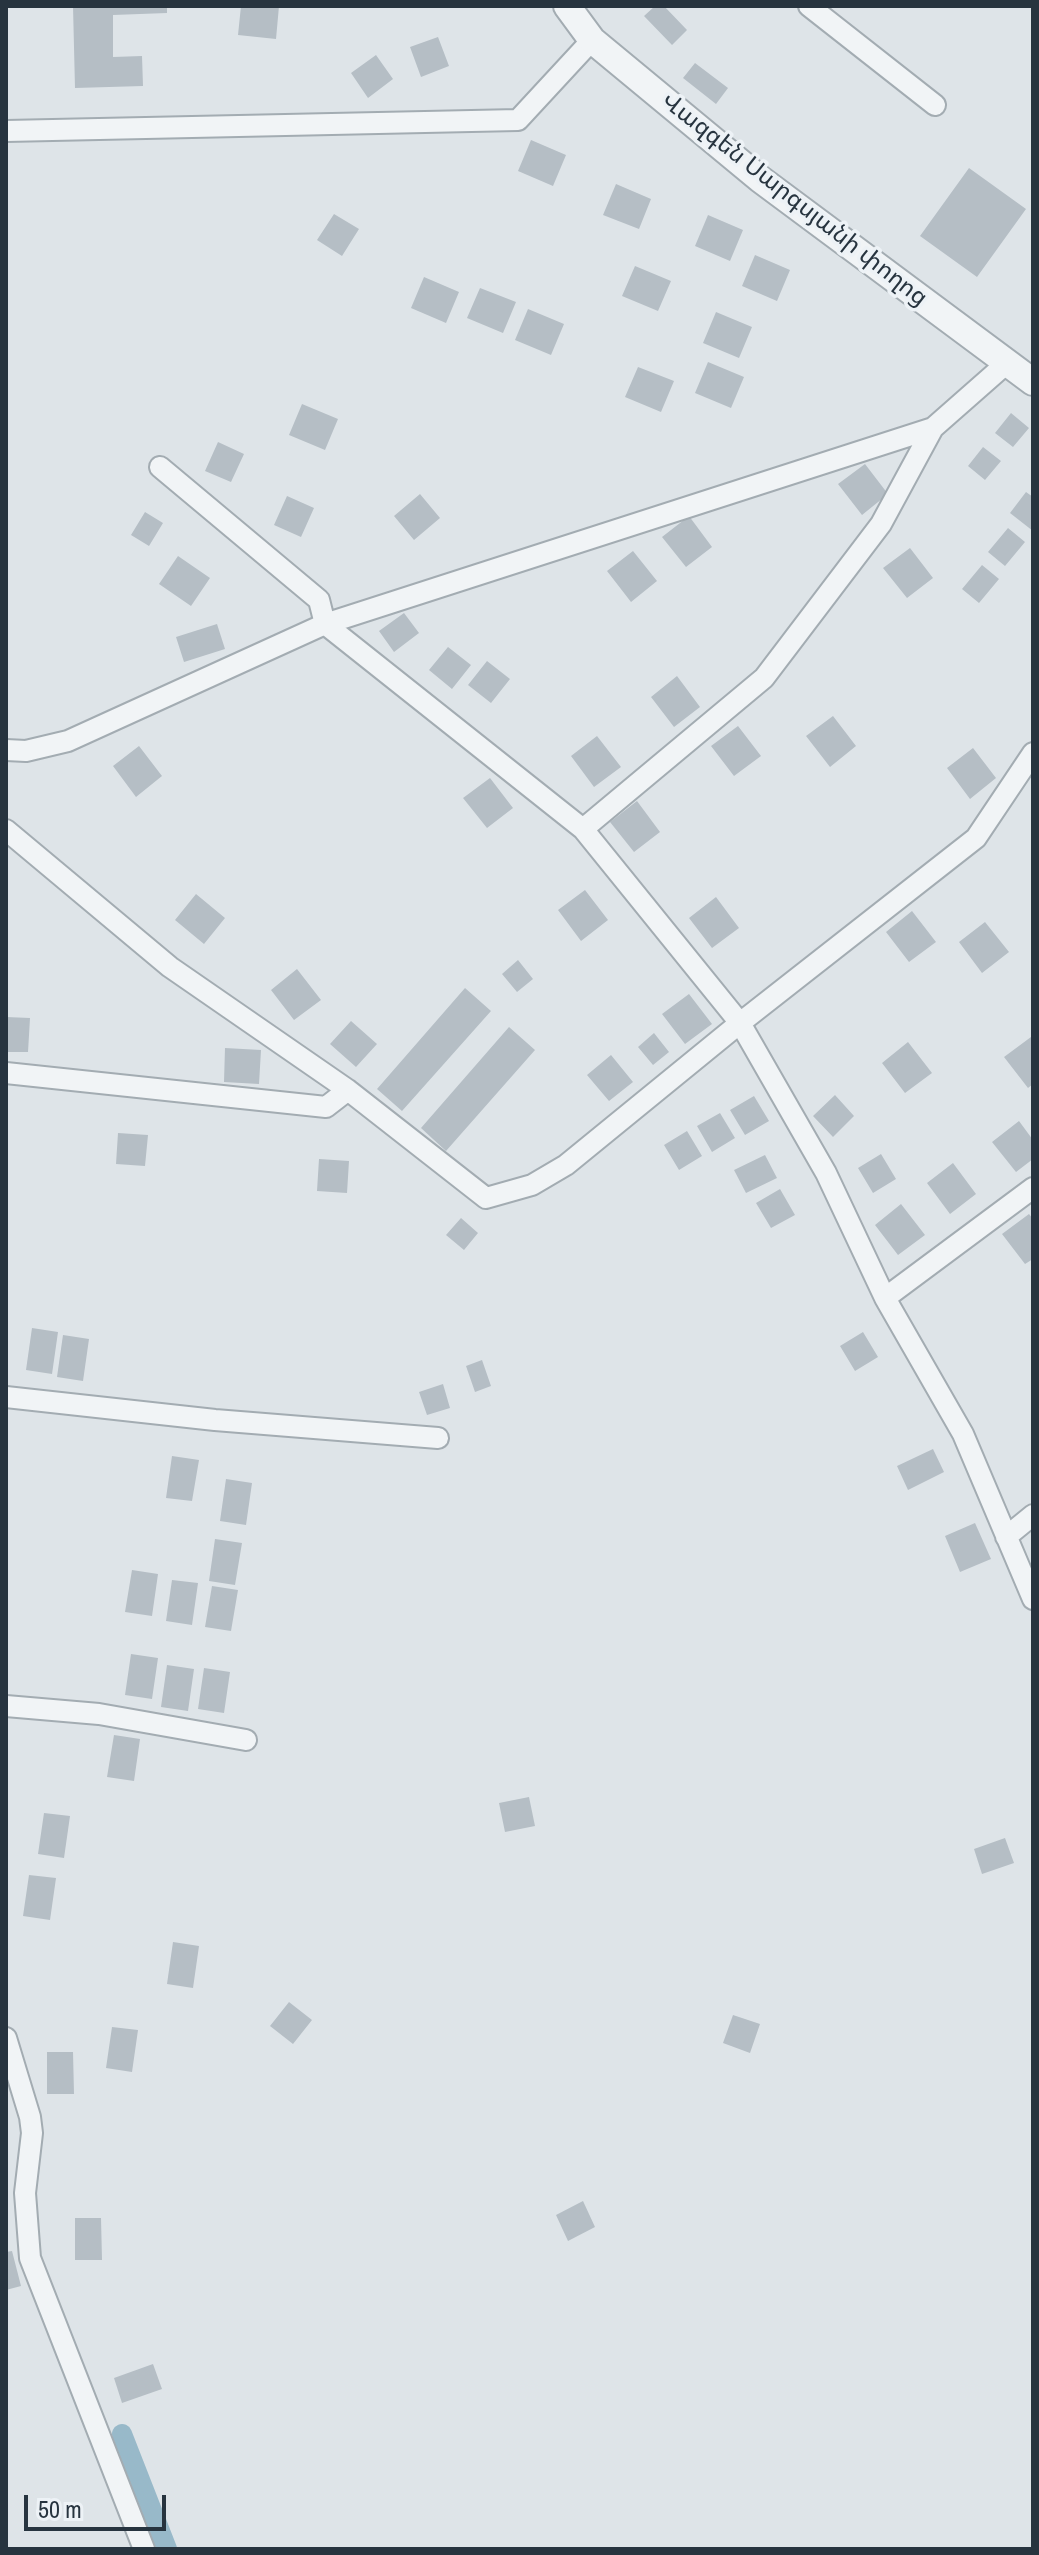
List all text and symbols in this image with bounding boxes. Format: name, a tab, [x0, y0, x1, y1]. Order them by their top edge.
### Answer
street label: Վազգեն Սարգսյանի փողոց	[655, 87, 933, 313]
scale bar	[28, 2479, 170, 2529]
text: 50 m	[38, 2493, 82, 2525]

